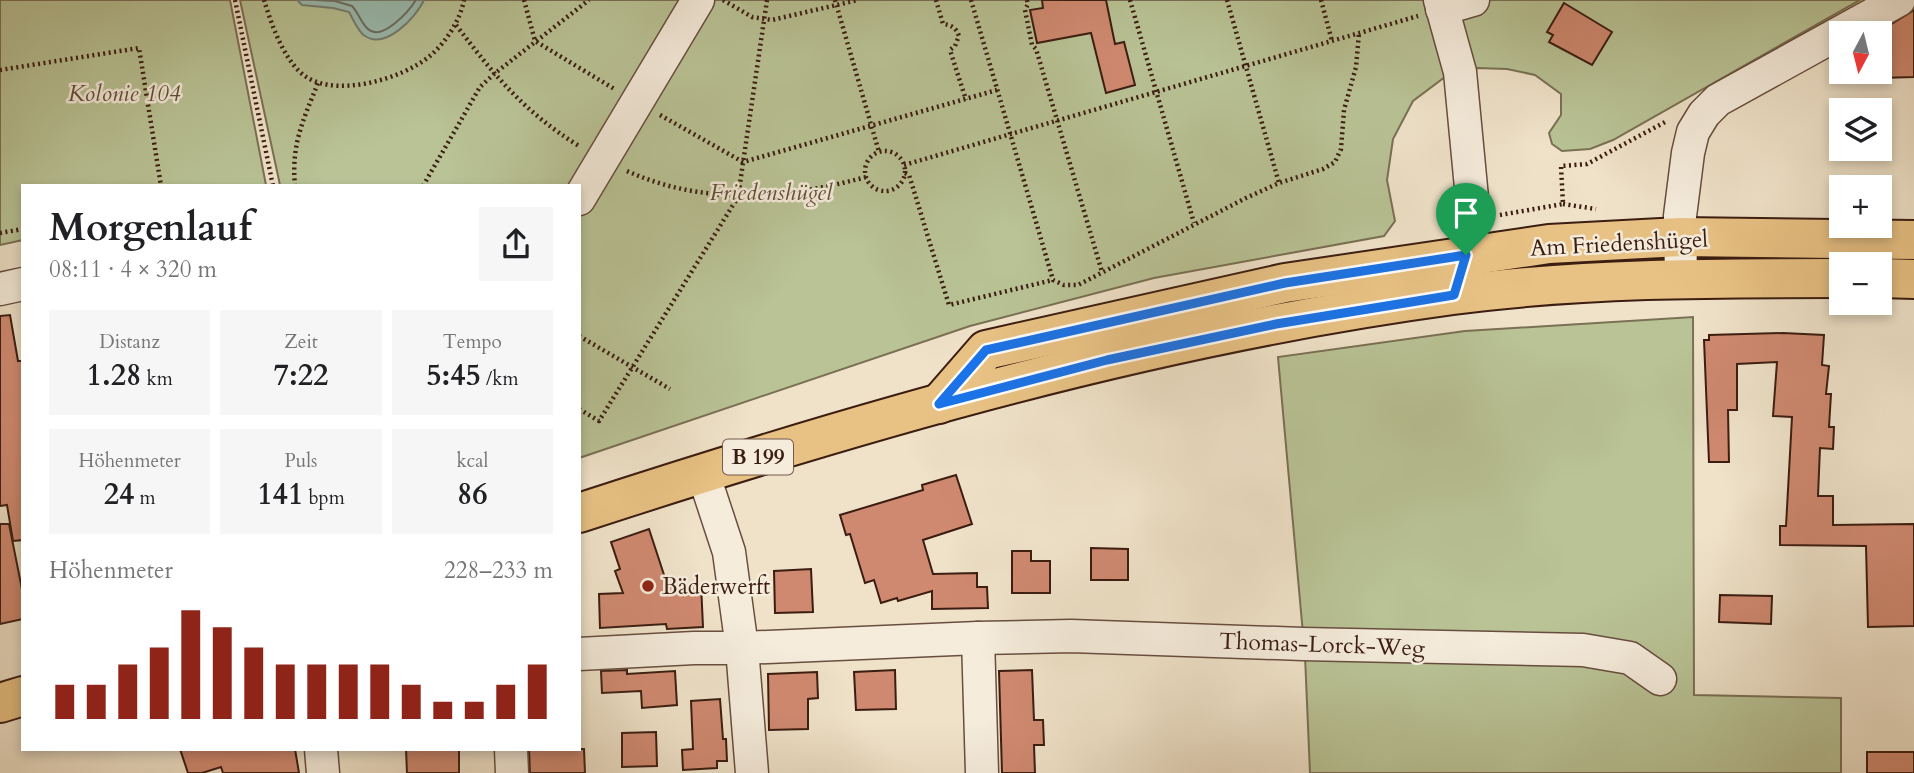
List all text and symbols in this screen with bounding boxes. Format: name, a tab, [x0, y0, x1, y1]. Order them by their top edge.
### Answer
north arrow	[1829, 21, 1892, 84]
map controls	[1829, 21, 1892, 315]
park label: Kolonie 104	[68, 78, 181, 109]
button: layers	[1829, 98, 1892, 161]
button: +	[1829, 175, 1892, 238]
park label: Friedenshügel	[710, 177, 833, 208]
pin	[1436, 183, 1496, 255]
icon: arrive	[1447, 194, 1485, 232]
text: Morgenlauf	[49, 202, 252, 254]
button: share	[479, 207, 553, 281]
street label: Am Friedenshügel	[1529, 223, 1709, 264]
button: −	[1829, 252, 1892, 315]
text: 08:11 · 4 × 320 m	[49, 254, 217, 285]
text: Distanz	[99, 329, 160, 355]
text: Zeit	[284, 329, 318, 355]
text: Tempo	[443, 329, 502, 355]
text: 1.28	[87, 355, 141, 396]
text: 7:22	[274, 355, 328, 396]
text: 5:45	[426, 355, 481, 396]
text: km	[141, 366, 173, 392]
text: /km	[481, 366, 518, 392]
road number: B 199	[723, 440, 793, 475]
text: Höhenmeter	[79, 448, 181, 474]
text: Puls	[285, 448, 317, 474]
text: kcal	[456, 448, 488, 474]
text: 24	[104, 474, 134, 515]
text: 141	[257, 474, 303, 515]
text: 86	[457, 474, 488, 515]
text: m	[134, 485, 156, 511]
text: bpm	[303, 485, 345, 511]
text: Höhenmeter	[49, 555, 173, 586]
text: 228–233 m	[444, 555, 553, 586]
place label: Bäderwerft	[662, 571, 770, 602]
marker: Bäderwerft	[640, 578, 656, 594]
street label: Thomas-Lorck-Weg	[1219, 625, 1425, 664]

